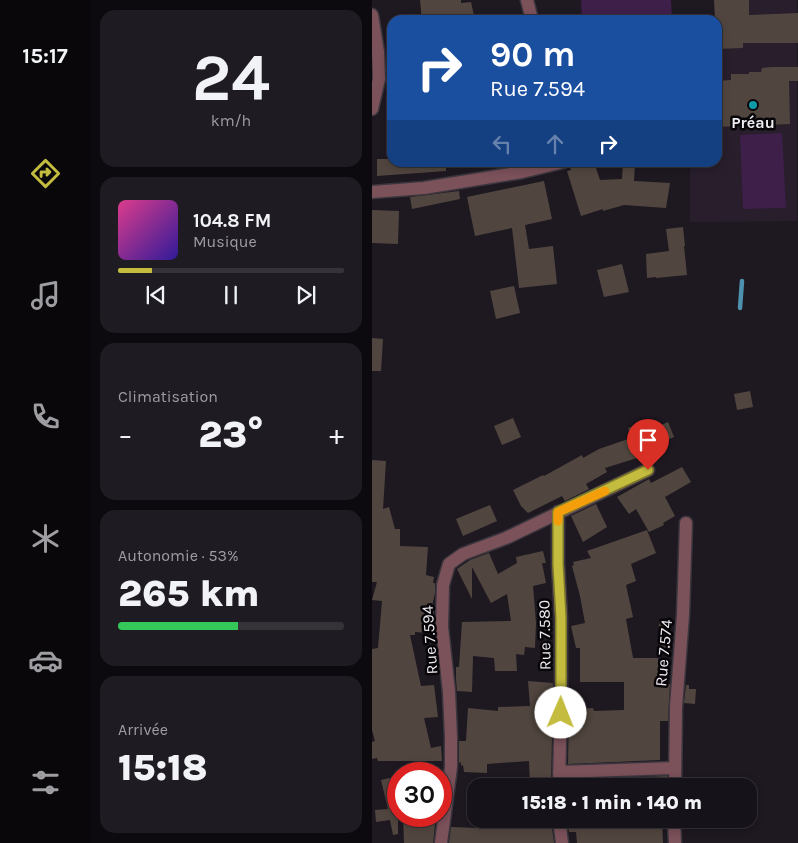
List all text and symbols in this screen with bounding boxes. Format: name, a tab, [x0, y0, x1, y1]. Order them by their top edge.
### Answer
text: 90 m	[490, 34, 576, 75]
icon: right	[407, 35, 472, 100]
text: 24	[192, 40, 270, 116]
text: 15:17	[22, 43, 68, 69]
text: Rue 7.594	[490, 76, 585, 102]
marker: Préau	[747, 99, 759, 111]
text: km/h	[211, 111, 251, 130]
place label: Préau	[731, 113, 775, 132]
icon: left	[488, 130, 516, 158]
icon: ahead	[541, 130, 569, 158]
icon: right	[594, 130, 622, 158]
icon: directions	[28, 156, 63, 191]
text: 104.8 FM	[193, 210, 271, 232]
text: Musique	[193, 232, 257, 251]
icon: music	[28, 278, 63, 313]
icon: previous	[142, 281, 170, 309]
icon: pause	[217, 281, 245, 309]
icon: next	[292, 281, 320, 309]
text: Climatisation	[118, 387, 218, 406]
icon: phone	[28, 399, 63, 434]
text: 23°	[198, 412, 264, 457]
text: −	[118, 418, 133, 451]
text: +	[329, 418, 344, 451]
pin	[627, 419, 669, 470]
icon: arrive	[634, 426, 662, 454]
icon: climate	[28, 521, 63, 556]
text: Autonomie · 53%	[118, 546, 239, 565]
text: 265 km	[118, 571, 260, 616]
street label: Rue 7.580	[534, 600, 555, 670]
street label: Rue 7.594	[418, 605, 441, 675]
street label: Rue 7.574	[651, 619, 676, 687]
icon: car	[28, 643, 63, 678]
position arrow	[534, 686, 586, 738]
text: Arrivée	[118, 720, 168, 739]
text: 15:18	[118, 745, 208, 790]
speed limit sign: 30	[387, 762, 452, 827]
icon: filters	[28, 765, 63, 800]
text: 15:18 · 1 min · 140 m	[522, 792, 702, 814]

